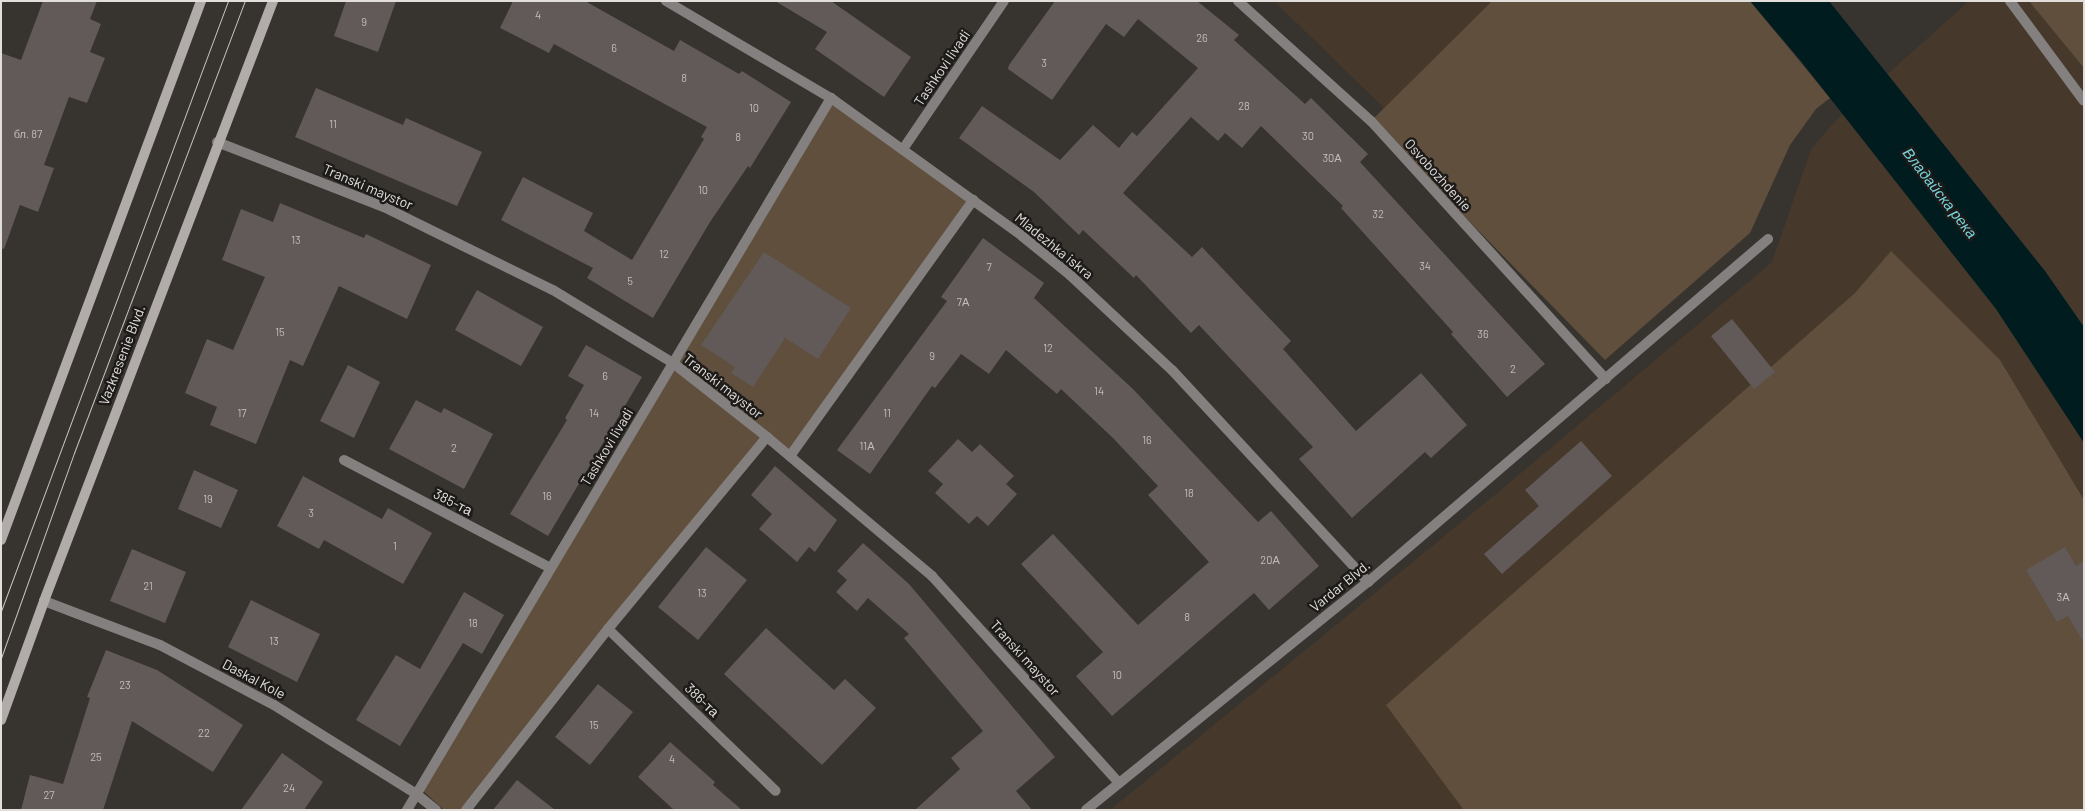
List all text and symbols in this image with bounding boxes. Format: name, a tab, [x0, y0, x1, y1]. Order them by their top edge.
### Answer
house number: 4	[535, 8, 541, 22]
house number: 9	[361, 15, 367, 29]
street label: Tashkovi livadi	[910, 27, 974, 109]
house number: 26	[1196, 31, 1208, 45]
house number: 6	[611, 41, 617, 55]
house number: 3	[1041, 56, 1047, 70]
house number: 8	[681, 71, 687, 85]
house number: 28	[1238, 99, 1250, 113]
house number: 10	[749, 101, 759, 115]
house number: 11	[329, 117, 337, 131]
house number: бл. 87	[14, 127, 42, 141]
house number: 30	[1302, 129, 1314, 143]
house number: 8	[735, 130, 741, 144]
street label: Osvobozhdenie	[1401, 135, 1475, 215]
water label: Владайска река	[1899, 144, 1981, 242]
house number: 30А	[1322, 151, 1342, 165]
street label: Transki maystor	[320, 160, 416, 214]
house number: 10	[698, 183, 708, 197]
house number: 32	[1372, 207, 1384, 221]
street label: Mladezhka iskra	[1012, 209, 1096, 283]
house number: 13	[291, 233, 301, 247]
house number: 12	[659, 247, 669, 261]
house number: 34	[1419, 259, 1431, 273]
house number: 7	[986, 260, 992, 274]
house number: 5	[627, 274, 633, 288]
house number: 7А	[957, 295, 969, 309]
street label: Vazkresenie Blvd.	[95, 303, 149, 407]
house number: 15	[275, 325, 285, 339]
house number: 36	[1477, 327, 1489, 341]
house number: 12	[1043, 341, 1053, 355]
house number: 9	[929, 349, 935, 363]
street label: Transki maystor	[680, 350, 766, 422]
house number: 2	[1510, 362, 1516, 376]
house number: 6	[602, 369, 608, 383]
house number: 14	[1094, 384, 1104, 398]
street label: Tashkovi livadi	[577, 405, 637, 489]
house number: 17	[237, 406, 247, 420]
house number: 14	[589, 406, 599, 420]
house number: 11	[883, 406, 891, 420]
house number: 16	[1142, 433, 1152, 447]
house number: 11А	[859, 439, 875, 453]
house number: 2	[451, 441, 457, 455]
street label: 385-та	[431, 485, 475, 519]
house number: 18	[1184, 486, 1194, 500]
house number: 16	[542, 489, 552, 503]
house number: 19	[203, 492, 213, 506]
house number: 3	[308, 506, 314, 520]
house number: 1	[393, 539, 397, 553]
house number: 20А	[1260, 553, 1280, 567]
street label: Vardar Blvd.	[1307, 557, 1373, 615]
house number: 21	[143, 579, 153, 593]
house number: 13	[697, 586, 707, 600]
house number: 3А	[2056, 590, 2070, 604]
house number: 8	[1184, 610, 1190, 624]
house number: 18	[468, 616, 478, 630]
street label: Transki maystor	[987, 617, 1063, 699]
house number: 13	[269, 634, 279, 648]
street label: Daskal Kole	[220, 655, 288, 703]
house number: 10	[1112, 668, 1122, 682]
house number: 23	[119, 678, 131, 692]
street label: 386-та	[681, 680, 723, 720]
house number: 15	[589, 718, 599, 732]
house number: 22	[198, 726, 210, 740]
house number: 25	[90, 750, 102, 764]
house number: 4	[669, 752, 675, 766]
house number: 24	[283, 781, 295, 795]
house number: 27	[43, 788, 55, 802]

